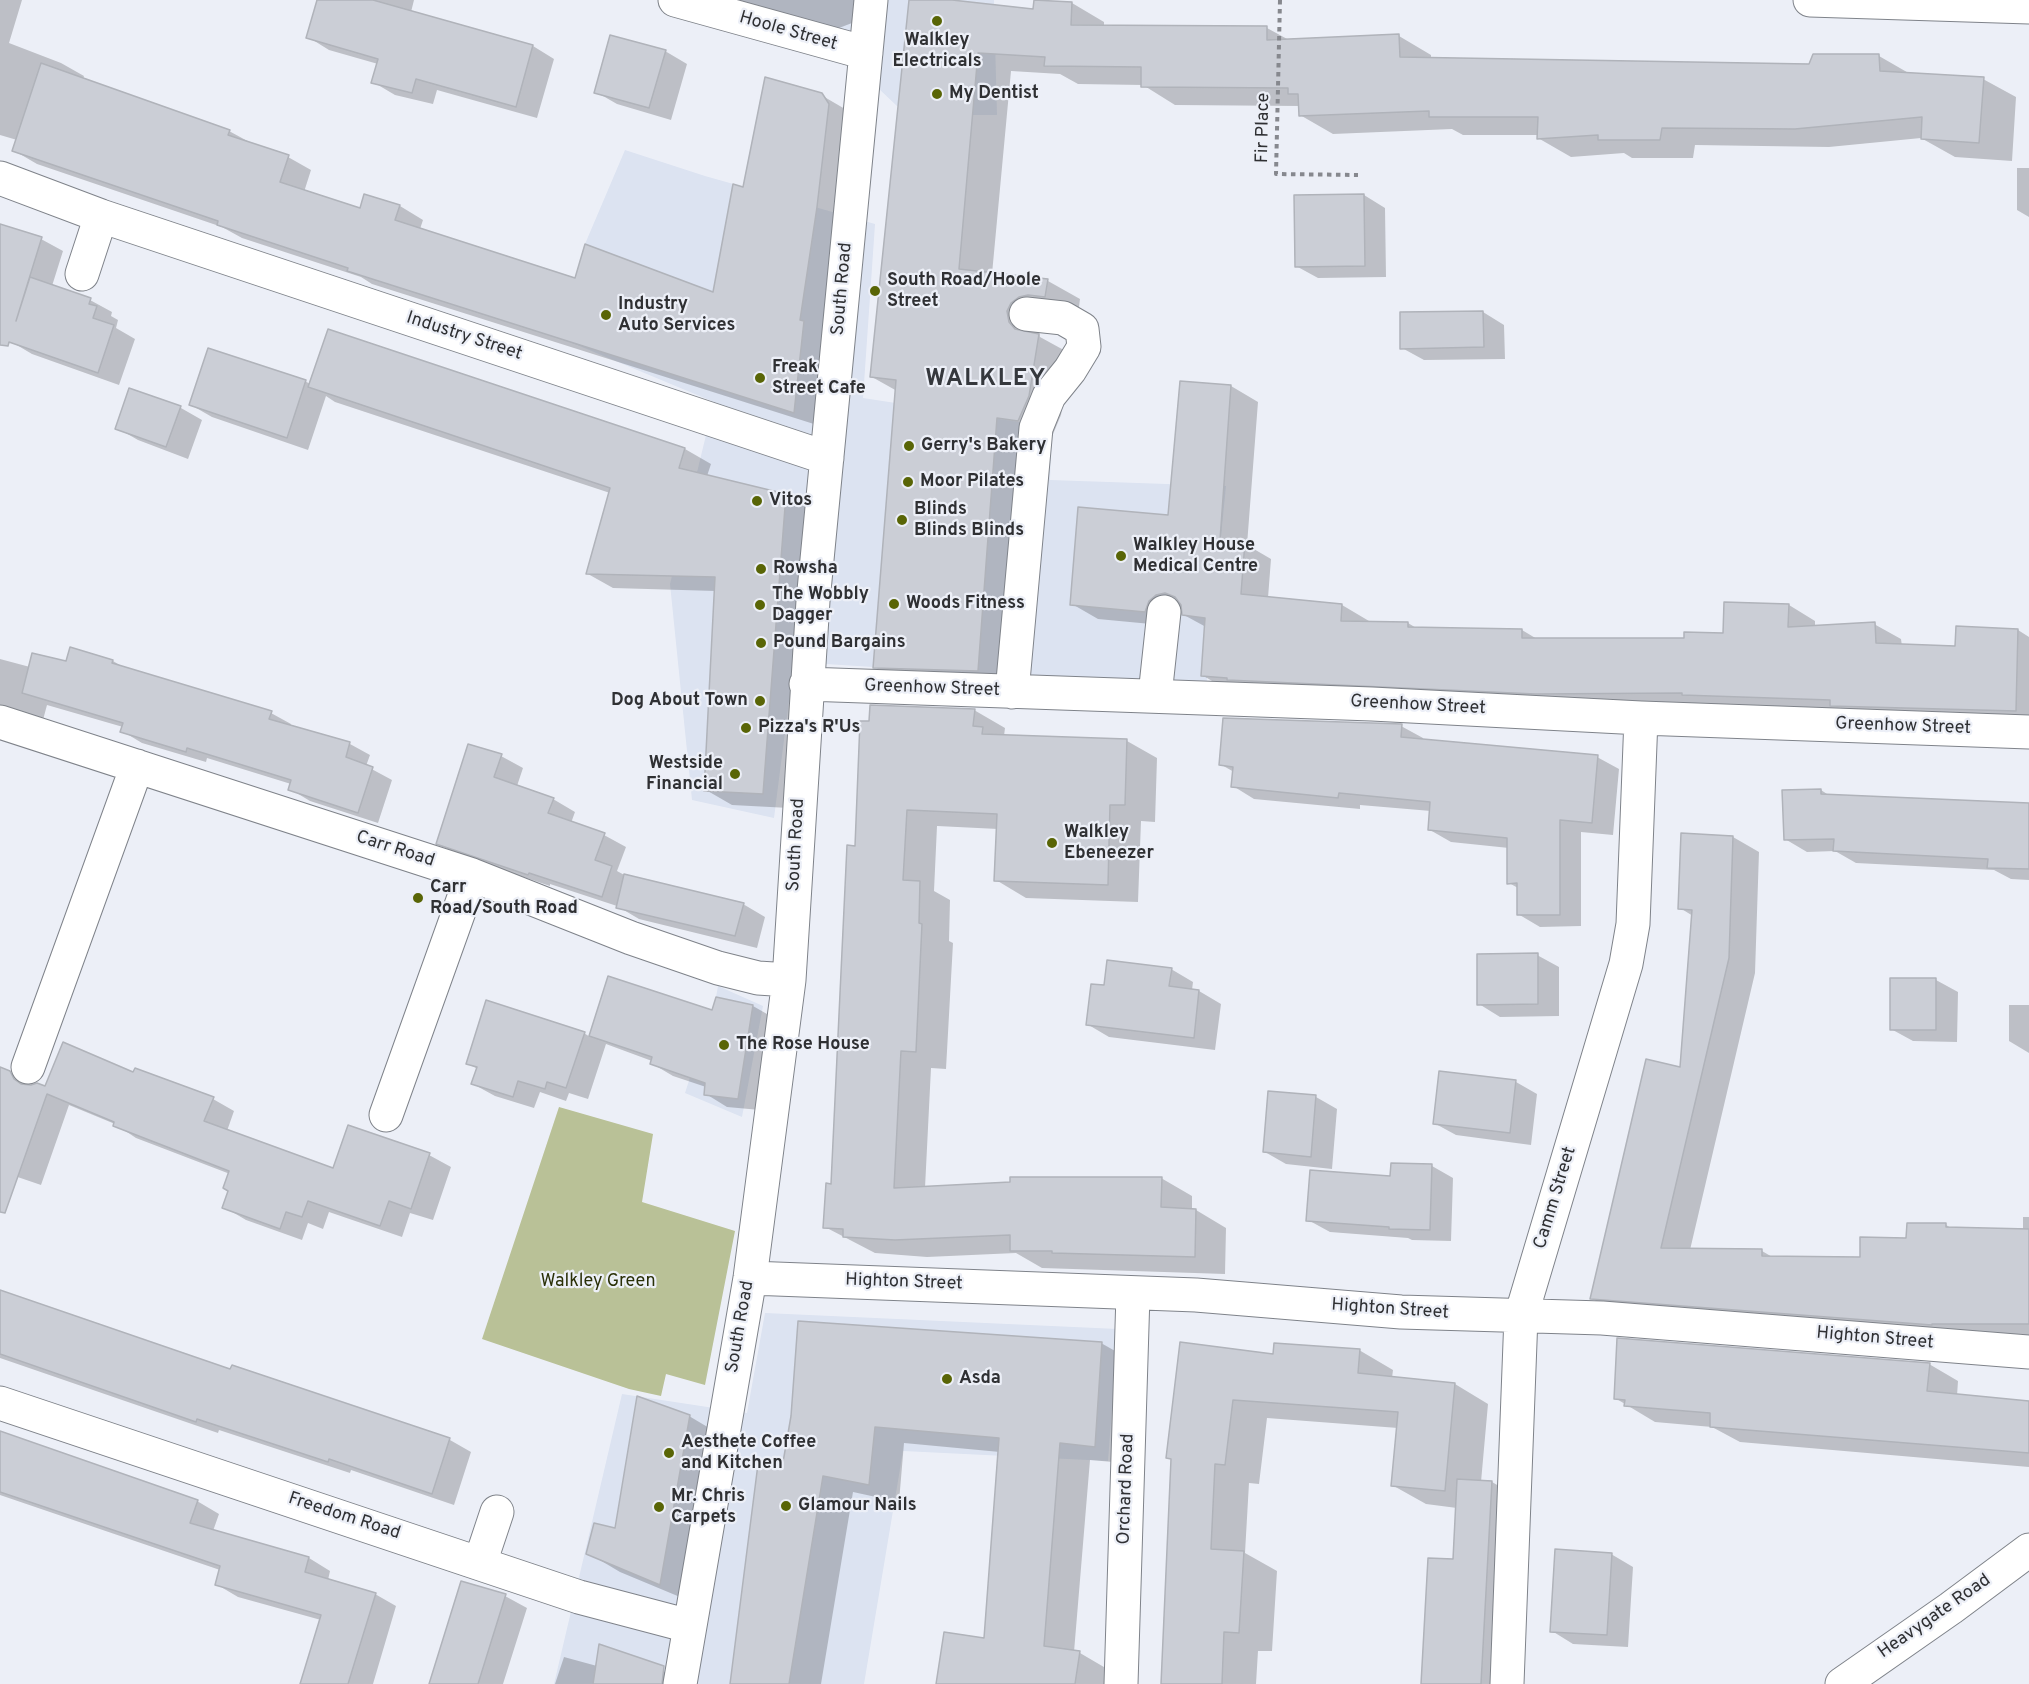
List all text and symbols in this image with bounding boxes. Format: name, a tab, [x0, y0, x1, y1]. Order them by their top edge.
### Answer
street label: Hoole Street	[736, 8, 840, 56]
marker: Walkley Electricals	[930, 14, 944, 28]
place label: Walkley Electricals	[892, 30, 982, 72]
place label: My Dentist	[949, 83, 1039, 105]
marker: My Dentist	[930, 87, 944, 101]
street label: Fir Place	[1253, 93, 1275, 163]
street label: South Road	[828, 242, 858, 336]
place label: South Road/Hoole Street	[887, 270, 1041, 312]
marker: South Road/Hoole Street	[868, 284, 882, 298]
place label: Industry Auto Services	[618, 294, 735, 336]
street label: Industry Street	[403, 308, 525, 366]
marker: Industry Auto Services	[599, 308, 613, 322]
place label: Freak Street Cafe	[772, 357, 866, 400]
district label: WALKLEY	[925, 366, 1047, 394]
marker: Freak Street Cafe	[753, 371, 767, 385]
place label: Gerry's Bakery	[921, 435, 1046, 457]
marker: Gerry's Bakery	[902, 439, 916, 453]
place label: Moor Pilates	[920, 471, 1024, 493]
marker: Moor Pilates	[901, 475, 915, 489]
place label: Vitos	[769, 490, 812, 512]
marker: Vitos	[750, 494, 764, 508]
place label: Blinds Blinds Blinds	[914, 499, 1024, 542]
marker: Blinds Blinds Blinds	[895, 513, 909, 527]
place label: Walkley House Medical Centre	[1133, 535, 1258, 578]
marker: Walkley House Medical Centre	[1114, 549, 1128, 563]
place label: Rowsha	[773, 558, 838, 580]
marker: Rowsha	[754, 562, 768, 576]
place label: The Wobbly Dagger	[772, 584, 869, 626]
place label: Woods Fitness	[906, 593, 1025, 615]
marker: Woods Fitness	[887, 597, 901, 611]
marker: The Wobbly Dagger	[753, 598, 767, 612]
place label: Pound Bargains	[773, 632, 906, 654]
marker: Pound Bargains	[754, 636, 768, 650]
street label: Greenhow Street	[864, 676, 1000, 702]
place label: Dog About Town	[611, 690, 748, 712]
street label: Greenhow Street	[1350, 692, 1486, 720]
marker: Dog About Town	[753, 694, 767, 708]
street label: Greenhow Street	[1835, 714, 1971, 740]
place label: Pizza's R'Us	[758, 717, 860, 739]
marker: Pizza's R'Us	[739, 721, 753, 735]
place label: Westside Financial	[646, 753, 723, 795]
marker: Westside Financial	[728, 767, 742, 781]
street label: South Road	[784, 798, 810, 892]
place label: Walkley Ebeneezer	[1064, 822, 1154, 864]
street label: Carr Road	[353, 827, 437, 873]
marker: Walkley Ebeneezer	[1045, 836, 1059, 850]
place label: Carr Road/South Road	[430, 877, 578, 920]
marker: Carr Road/South Road	[411, 891, 425, 905]
place label: The Rose House	[736, 1034, 870, 1056]
marker: The Rose House	[717, 1038, 731, 1052]
street label: Camm Street	[1530, 1144, 1582, 1252]
street label: Highton Street	[845, 1270, 963, 1296]
park label: Walkley Green	[540, 1271, 656, 1293]
street label: South Road	[722, 1279, 760, 1375]
street label: Highton Street	[1331, 1295, 1449, 1325]
street label: Highton Street	[1815, 1323, 1935, 1355]
place label: Asda	[959, 1368, 1001, 1390]
marker: Asda	[940, 1372, 954, 1386]
place label: Aesthete Coffee and Kitchen	[681, 1432, 816, 1474]
street label: Orchard Road	[1114, 1433, 1140, 1545]
marker: Aesthete Coffee and Kitchen	[662, 1446, 676, 1460]
place label: Mr. Chris Carpets	[671, 1486, 745, 1528]
street label: Freedom Road	[285, 1489, 403, 1545]
place label: Glamour Nails	[798, 1495, 917, 1517]
marker: Glamour Nails	[779, 1499, 793, 1513]
marker: Mr. Chris Carpets	[652, 1500, 666, 1514]
street label: Heavygate Road	[1875, 1570, 1995, 1664]

